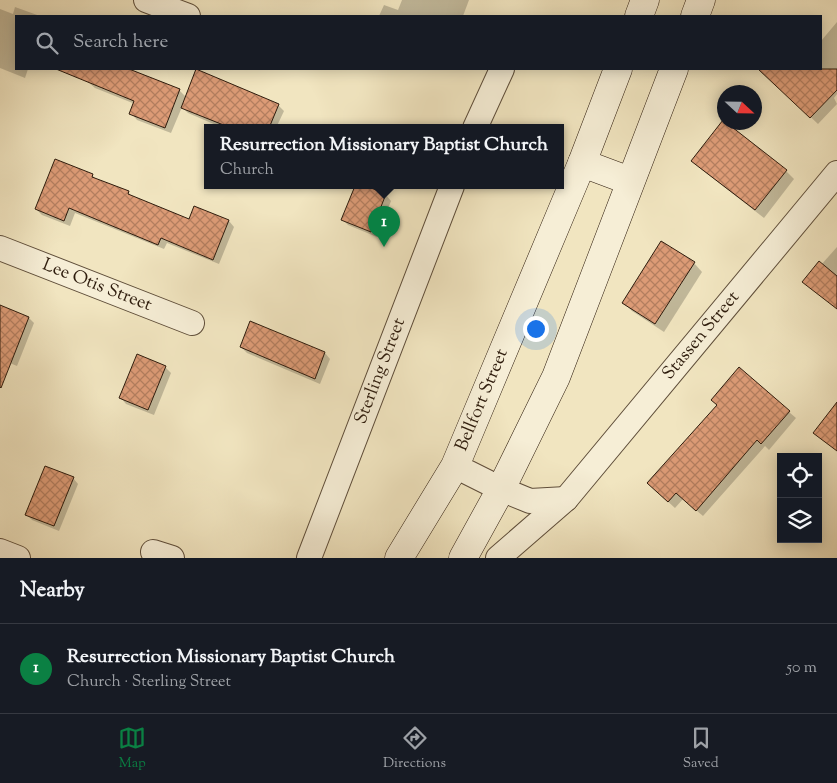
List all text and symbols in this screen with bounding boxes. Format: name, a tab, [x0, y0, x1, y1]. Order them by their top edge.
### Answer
search box	[15, 15, 822, 70]
icon: search	[33, 29, 61, 57]
text: Search here	[73, 29, 168, 56]
north arrow	[717, 85, 762, 130]
popup	[204, 124, 564, 189]
text: Resurrection Missionary Baptist Church	[220, 132, 548, 159]
text: Church	[220, 159, 274, 182]
pin: 1	[368, 206, 400, 247]
street label: Lee Otis Street	[38, 253, 155, 319]
street label: Stassen Street	[657, 286, 746, 386]
street label: Sterling Street	[349, 315, 413, 428]
your location	[523, 316, 549, 342]
street label: Bellfort Street	[450, 345, 516, 455]
map controls	[777, 453, 822, 543]
button: locate	[777, 453, 822, 498]
button: layers	[777, 498, 822, 543]
text: Nearby	[20, 576, 85, 606]
text: Resurrection Missionary Baptist Church	[67, 644, 395, 671]
text: 1	[33, 657, 39, 680]
text: 50 m	[786, 657, 817, 680]
text: Church · Sterling Street	[67, 671, 231, 694]
tab: Map	[118, 724, 146, 774]
tab: Directions	[383, 724, 446, 774]
tab: Saved	[683, 724, 719, 774]

